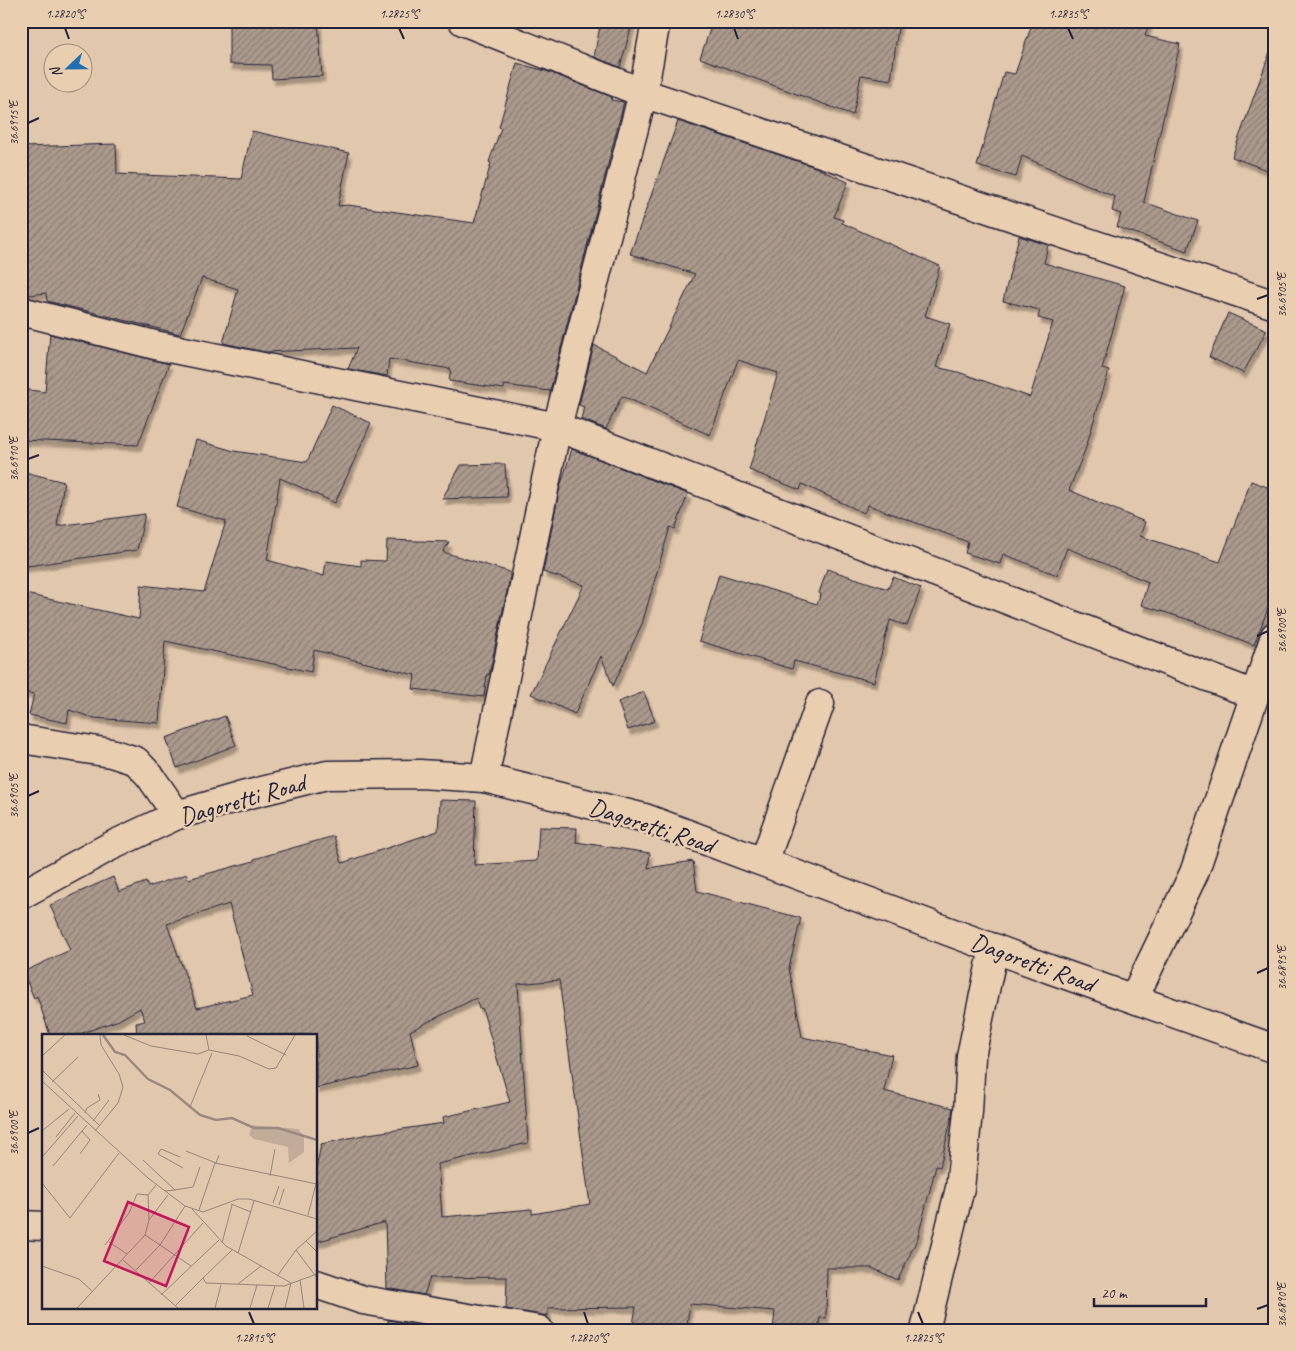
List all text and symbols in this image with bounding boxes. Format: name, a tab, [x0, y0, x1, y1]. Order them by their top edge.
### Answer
text: 1.2820°S	[46, 6, 86, 22]
text: 1.2825°S	[380, 6, 420, 22]
text: 1.2830°S	[715, 6, 755, 22]
text: 1.2835°S	[1049, 6, 1089, 22]
north arrow	[42, 42, 92, 92]
text: N	[46, 63, 66, 80]
text: 36.6915°E	[6, 99, 22, 145]
text: 36.6905°E	[1274, 271, 1290, 317]
text: 36.6910°E	[6, 435, 22, 481]
text: 36.6900°E	[1274, 607, 1290, 653]
street label: Dagoretti Road	[176, 766, 313, 833]
text: 36.6905°E	[6, 772, 22, 818]
street label: Dagoretti Road	[585, 791, 722, 862]
street label: Dagoretti Road	[966, 926, 1103, 1002]
text: 36.6895°E	[1274, 944, 1290, 990]
inset map	[42, 1034, 318, 1308]
text: 36.6900°E	[6, 1109, 22, 1155]
scale bar	[1094, 1276, 1206, 1308]
text: 36.6890°E	[1274, 1281, 1290, 1327]
text: 20 m	[1101, 1284, 1128, 1303]
text: 1.2815°S	[235, 1330, 275, 1346]
text: 1.2820°S	[569, 1330, 609, 1346]
text: 1.2825°S	[904, 1330, 944, 1346]

